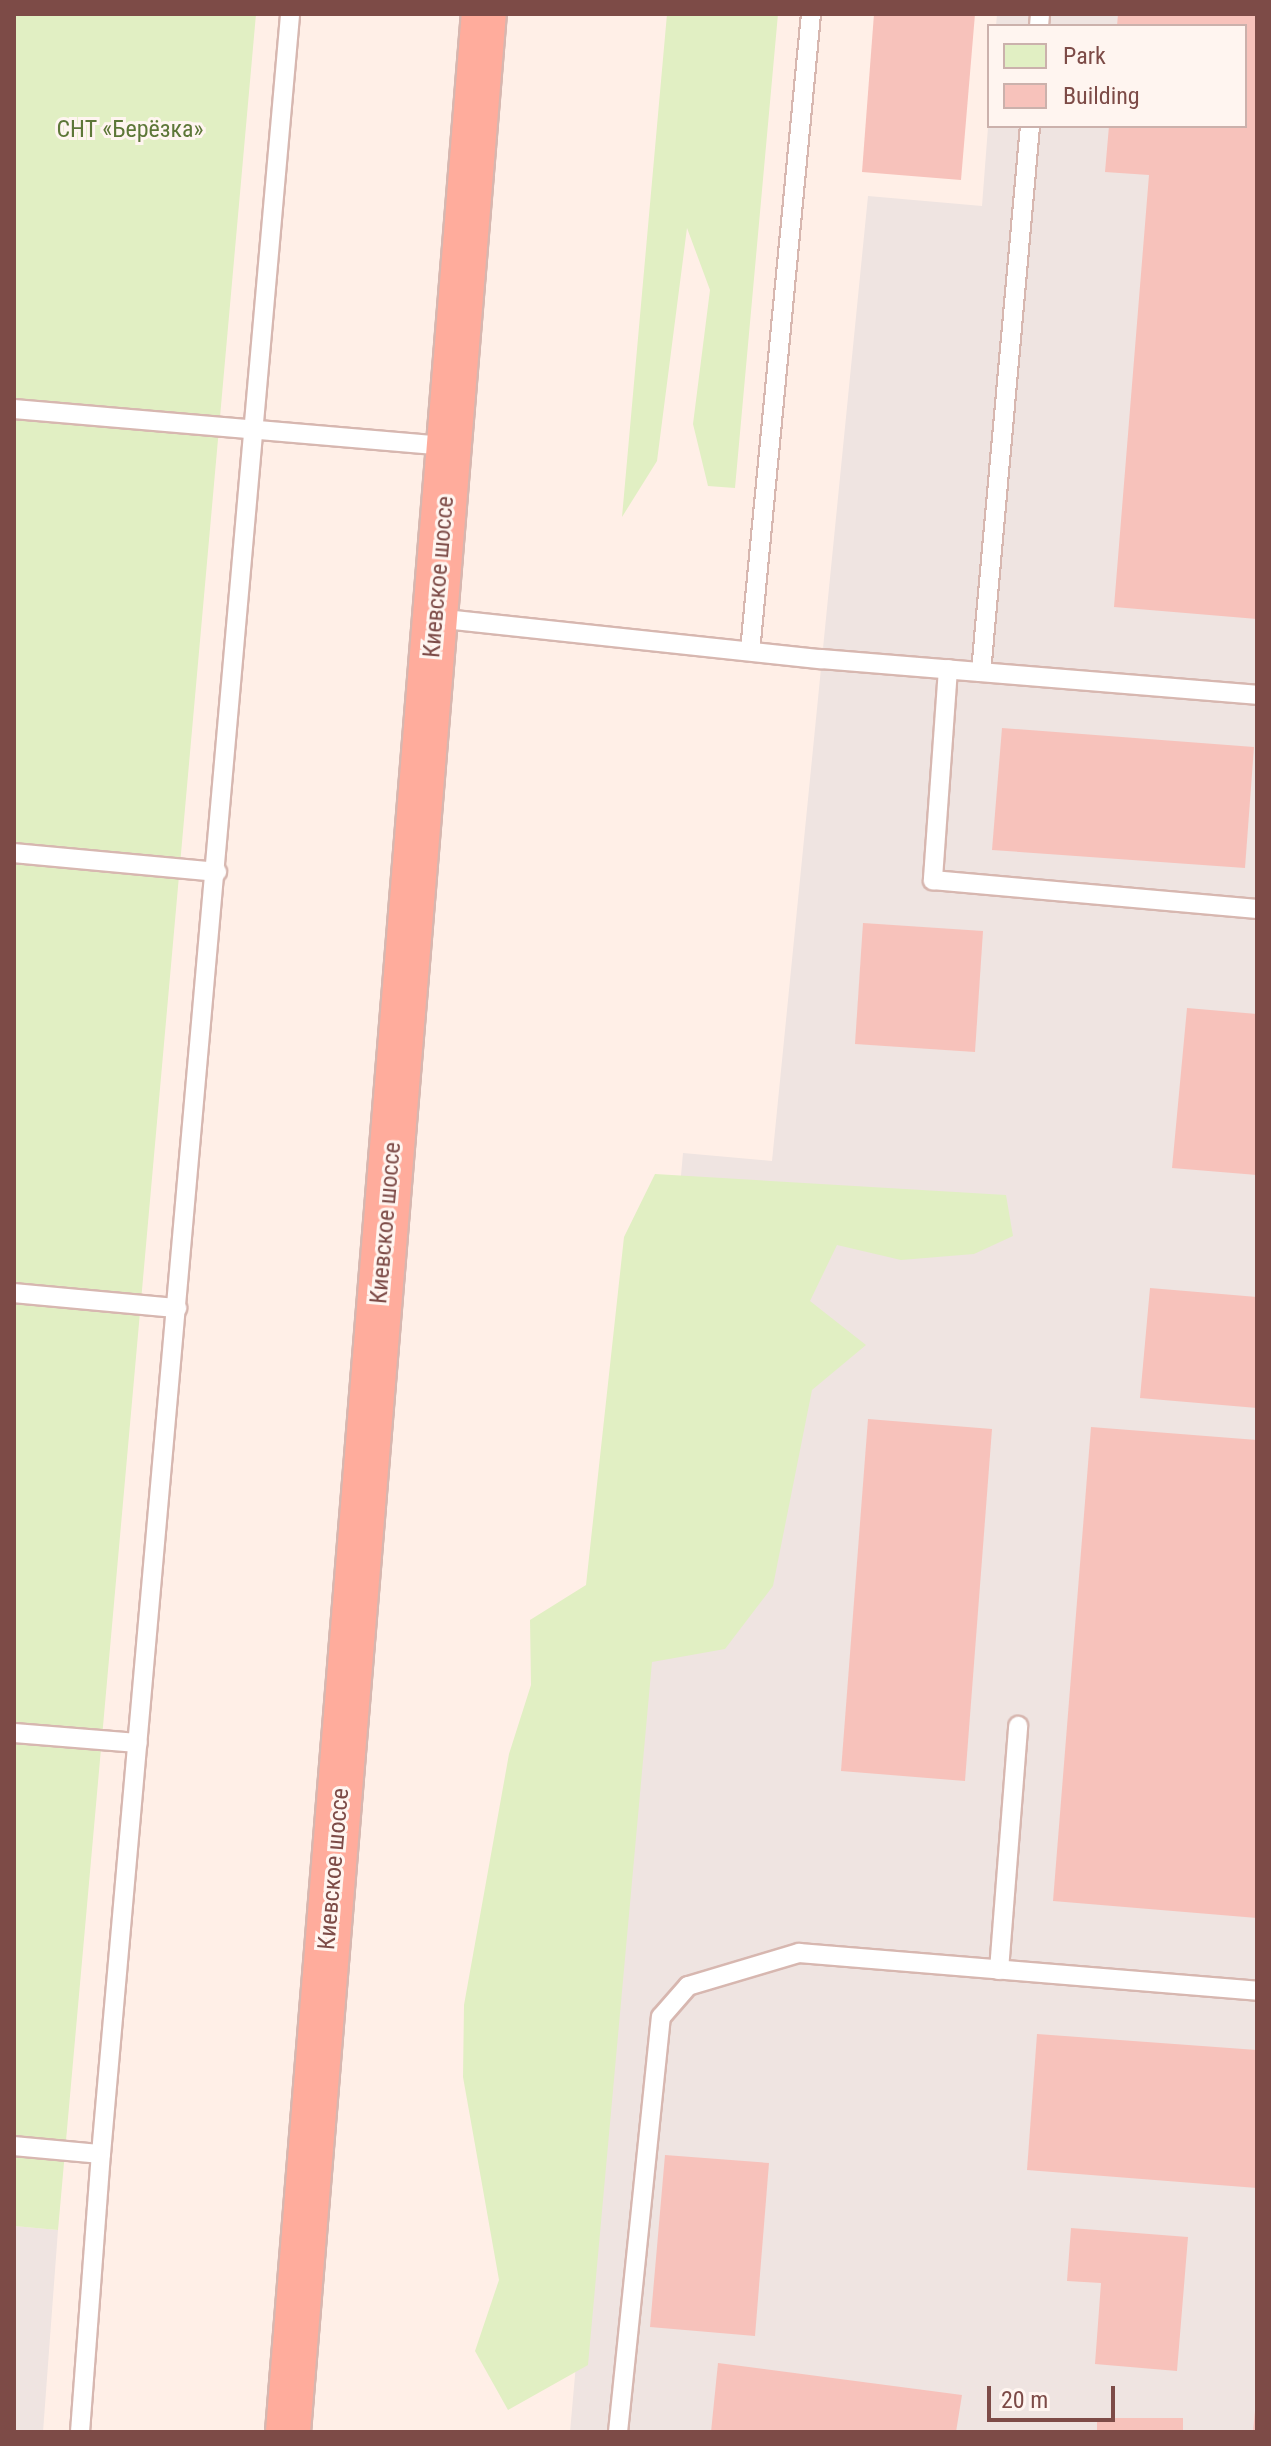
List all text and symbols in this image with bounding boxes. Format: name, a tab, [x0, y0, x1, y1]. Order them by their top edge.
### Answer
legend	[987, 24, 1247, 128]
text: Park	[1063, 42, 1106, 70]
text: Building	[1063, 82, 1140, 110]
park label: СНТ «Берёзка»	[56, 116, 204, 144]
street label: Киевское шоссе	[418, 495, 460, 659]
street label: Киевское шоссе	[365, 1141, 407, 1305]
street label: Киевское шоссе	[313, 1787, 355, 1951]
scale bar	[991, 2370, 1119, 2420]
text: 20 m	[1001, 2386, 1048, 2414]

